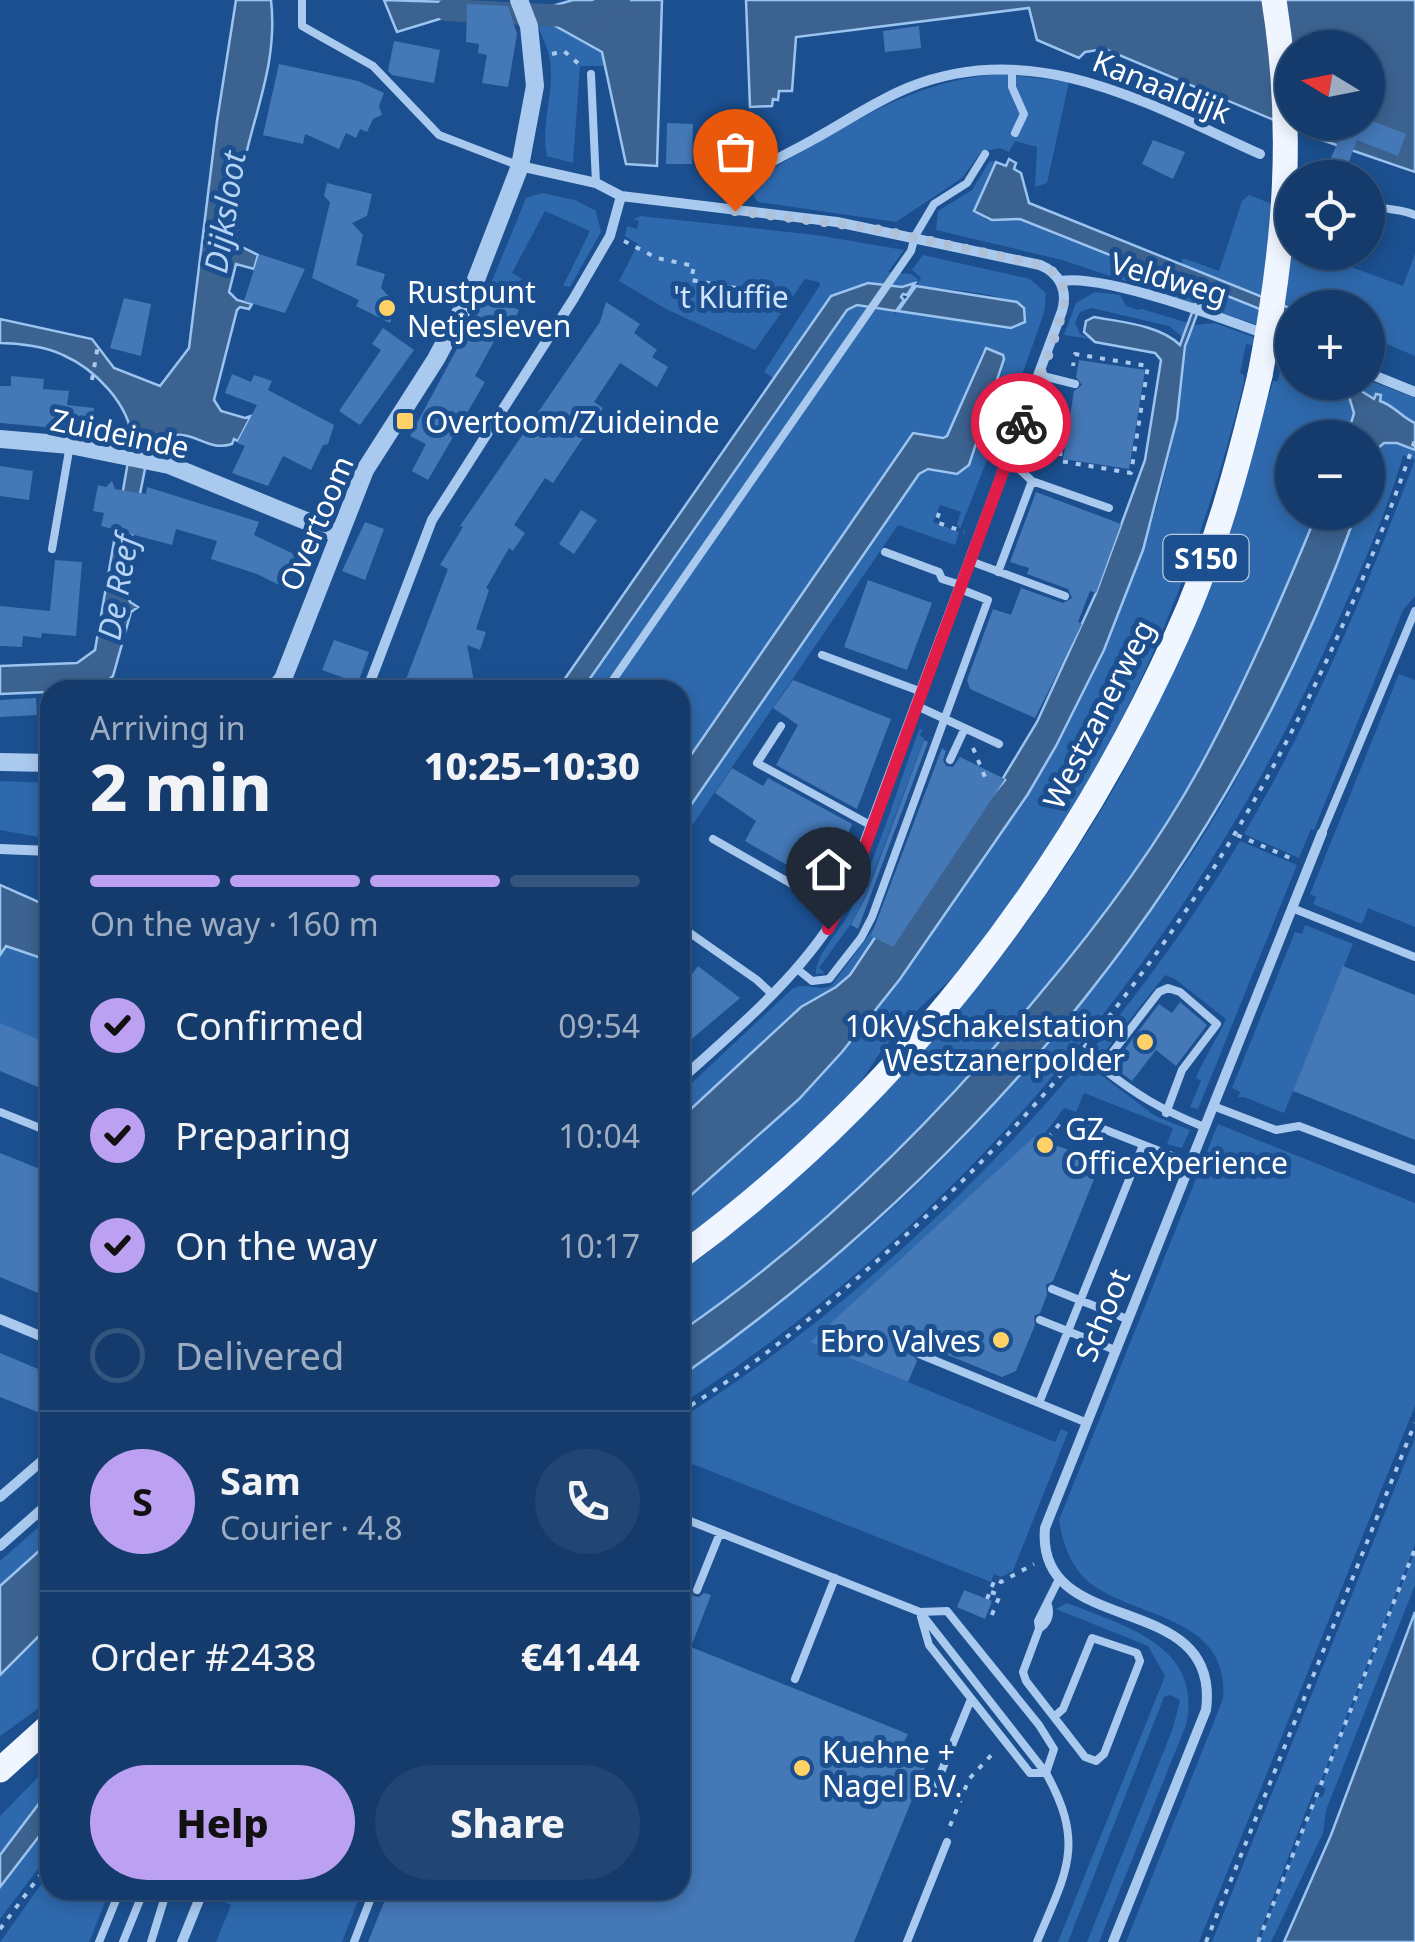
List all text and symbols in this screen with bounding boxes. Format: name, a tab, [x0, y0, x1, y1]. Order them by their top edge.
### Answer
north arrow	[1275, 30, 1385, 140]
map controls	[1275, 30, 1385, 530]
street label: Kanaaldijk	[1087, 40, 1237, 132]
pin	[693, 109, 778, 212]
icon: bag	[708, 124, 763, 179]
water label: Dijksloot	[193, 147, 255, 276]
button: locate	[1275, 160, 1385, 270]
street label: Veldweg	[1106, 242, 1232, 314]
place label: Rustpunt Netjesleven	[407, 271, 571, 346]
park label: 't Kluffie	[673, 276, 789, 317]
button: +	[1275, 290, 1385, 400]
marker: Rustpunt Netjesleven	[376, 297, 398, 319]
courier	[971, 373, 1071, 473]
icon: bike	[994, 396, 1049, 451]
street label: Zuideinde	[47, 398, 193, 468]
place label: Overtoom/Zuideinde	[425, 401, 720, 442]
marker: Overtoom/Zuideinde	[394, 410, 416, 432]
button: −	[1275, 420, 1385, 530]
street label: Overtoom	[269, 449, 363, 597]
water label: De Reef	[87, 526, 148, 643]
road number: S150	[1164, 535, 1248, 581]
street label: Westzanerweg	[1033, 612, 1163, 816]
text: Arriving in	[90, 706, 245, 749]
text: 10:25–10:30	[424, 739, 640, 791]
text: 2 min	[90, 742, 272, 830]
pin	[786, 827, 871, 930]
icon: home	[801, 842, 856, 897]
text: On the way · 160 m	[90, 902, 379, 945]
icon: check	[90, 998, 145, 1053]
text: Confirmed	[175, 999, 364, 1051]
text: 09:54	[558, 1004, 640, 1047]
place label: 10kV Schakelstation Westzanerpolder	[845, 1005, 1125, 1080]
marker: 10kV Schakelstation Westzanerpolder	[1134, 1031, 1156, 1053]
icon: check	[90, 1108, 145, 1163]
place label: GZ OfficeXperience	[1065, 1108, 1288, 1183]
text: Preparing	[175, 1109, 351, 1161]
text: 10:04	[558, 1114, 640, 1157]
marker: GZ OfficeXperience	[1034, 1134, 1056, 1156]
icon: check	[90, 1218, 145, 1273]
text: On the way	[175, 1219, 377, 1271]
text: 10:17	[558, 1224, 640, 1267]
street label: Schoot	[1065, 1262, 1139, 1367]
place label: Ebro Valves	[820, 1320, 981, 1361]
text: Delivered	[175, 1329, 344, 1381]
marker: Ebro Valves	[990, 1329, 1012, 1351]
button: phone	[535, 1449, 640, 1554]
text: Sam	[220, 1454, 301, 1506]
text: S	[132, 1475, 153, 1527]
text: Courier · 4.8	[220, 1506, 403, 1549]
text: Order #2438	[90, 1630, 316, 1682]
text: €41.44	[521, 1630, 640, 1682]
place label: Kuehne + Nagel B.V.	[822, 1731, 963, 1806]
marker: Kuehne + Nagel B.V.	[791, 1757, 813, 1779]
button: Help	[90, 1765, 355, 1880]
button: Share	[375, 1765, 640, 1880]

